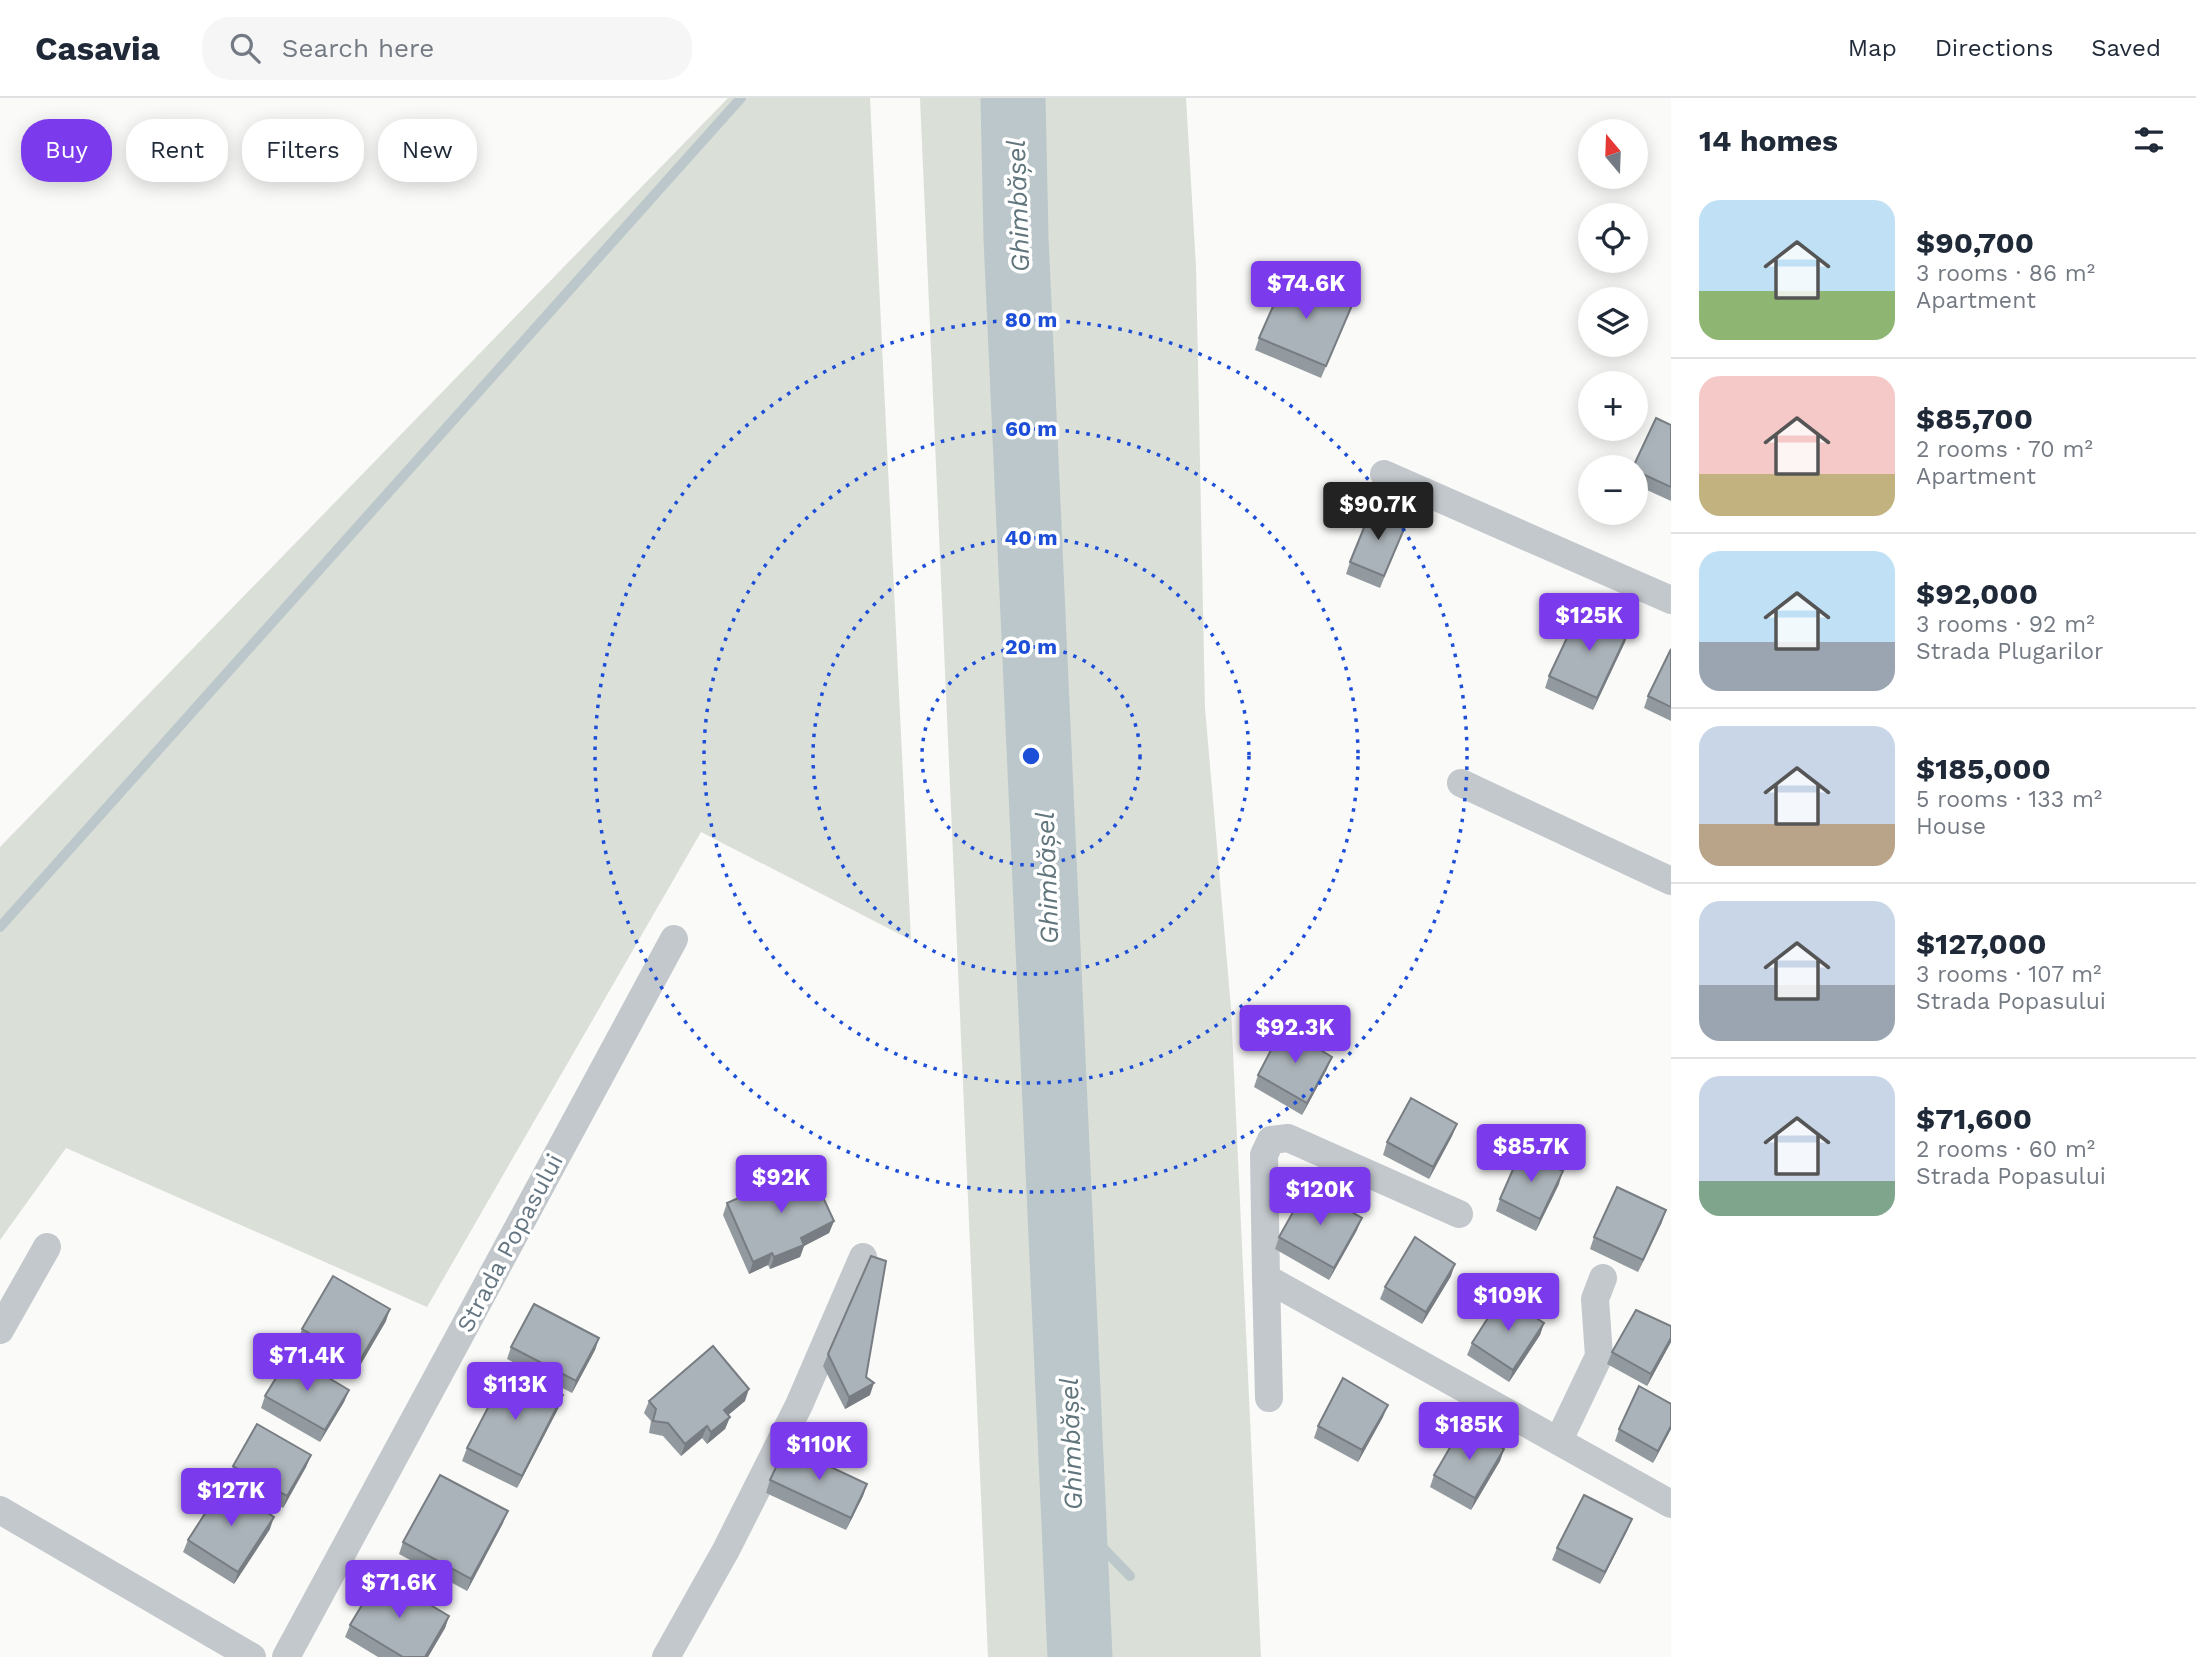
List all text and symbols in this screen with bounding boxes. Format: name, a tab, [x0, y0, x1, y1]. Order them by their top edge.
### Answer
search box	[202, 17, 692, 80]
text: Casavia	[35, 29, 160, 68]
icon: search	[226, 29, 264, 67]
text: Search here	[282, 33, 434, 63]
text: Map	[1848, 34, 1897, 62]
text: Directions	[1935, 34, 2053, 62]
text: Saved	[2091, 34, 2161, 62]
chip: Buy	[21, 119, 112, 182]
chip: Rent	[126, 119, 228, 182]
chip: Filters	[242, 119, 364, 182]
chip: New	[378, 119, 477, 182]
north arrow	[1578, 119, 1648, 189]
map controls	[1578, 119, 1648, 525]
icon: filters	[2130, 121, 2168, 159]
text: 14 homes	[1699, 123, 1838, 158]
water label: Ghimbășel	[1001, 139, 1035, 273]
button: locate	[1578, 203, 1648, 273]
text: $90,700	[1916, 225, 2034, 260]
icon: home	[1755, 228, 1839, 312]
text: 3 rooms · 86 m²	[1916, 260, 2095, 287]
pin: $74.6K	[1249, 262, 1363, 321]
text: $74.6K	[1267, 270, 1345, 297]
button: layers	[1578, 287, 1648, 357]
text: Apartment	[1916, 287, 2036, 314]
text: 80 m	[1005, 307, 1057, 332]
button: +	[1578, 371, 1648, 441]
text: $85,700	[1916, 401, 2033, 436]
icon: home	[1755, 404, 1839, 488]
text: 60 m	[1005, 416, 1057, 441]
text: 2 rooms · 70 m²	[1916, 436, 2093, 463]
button: −	[1578, 455, 1648, 525]
text: Apartment	[1916, 463, 2036, 490]
pin: $90.7K	[1321, 482, 1435, 542]
text: $90.7K	[1339, 491, 1417, 518]
text: 40 m	[1005, 525, 1057, 550]
text: $92,000	[1916, 576, 2038, 611]
icon: home	[1755, 579, 1839, 663]
pin: $125K	[1540, 594, 1638, 653]
text: $125K	[1555, 602, 1623, 629]
text: 3 rooms · 92 m²	[1916, 611, 2095, 638]
text: 20 m	[1005, 634, 1057, 659]
text: Strada Plugarilor	[1916, 638, 2103, 665]
centre of rings	[1019, 744, 1043, 768]
text: $185,000	[1916, 751, 2051, 786]
icon: home	[1755, 754, 1839, 838]
text: 5 rooms · 133 m²	[1916, 786, 2102, 813]
water label: Ghimbășel	[1030, 811, 1064, 945]
text: House	[1916, 813, 1986, 840]
text: $127,000	[1916, 926, 2047, 961]
icon: home	[1755, 929, 1839, 1013]
text: 3 rooms · 107 m²	[1916, 961, 2102, 988]
text: Strada Popasului	[1916, 988, 2106, 1015]
pin: $92.3K	[1238, 1006, 1352, 1065]
text: $92.3K	[1256, 1014, 1334, 1041]
text: $71,600	[1916, 1101, 2032, 1136]
icon: home	[1755, 1104, 1839, 1188]
pin: $85.7K	[1474, 1124, 1588, 1184]
text: $85.7K	[1493, 1133, 1569, 1160]
text: 2 rooms · 60 m²	[1916, 1136, 2095, 1163]
street label: Strada Popasului	[451, 1149, 569, 1337]
pin: $92K	[740, 1156, 822, 1215]
text: Strada Popasului	[1916, 1163, 2106, 1190]
text: $92K	[752, 1164, 810, 1191]
pin: $120K	[1271, 1168, 1369, 1227]
text: $120K	[1285, 1176, 1355, 1203]
pin: $109K	[1459, 1274, 1557, 1333]
text: $109K	[1473, 1282, 1543, 1309]
pin: $71.4K	[250, 1334, 364, 1393]
text: $71.4K	[269, 1342, 345, 1369]
pin: $113K	[466, 1362, 564, 1422]
text: $113K	[483, 1371, 547, 1398]
water label: Ghimbășel	[1054, 1377, 1088, 1511]
pin: $185K	[1420, 1402, 1518, 1462]
text: $185K	[1435, 1411, 1503, 1438]
pin: $110K	[770, 1422, 868, 1482]
text: $110K	[786, 1431, 852, 1458]
pin: $127K	[182, 1468, 280, 1528]
text: $127K	[197, 1477, 265, 1504]
pin: $71.6K	[342, 1560, 456, 1620]
text: $71.6K	[361, 1569, 437, 1596]

